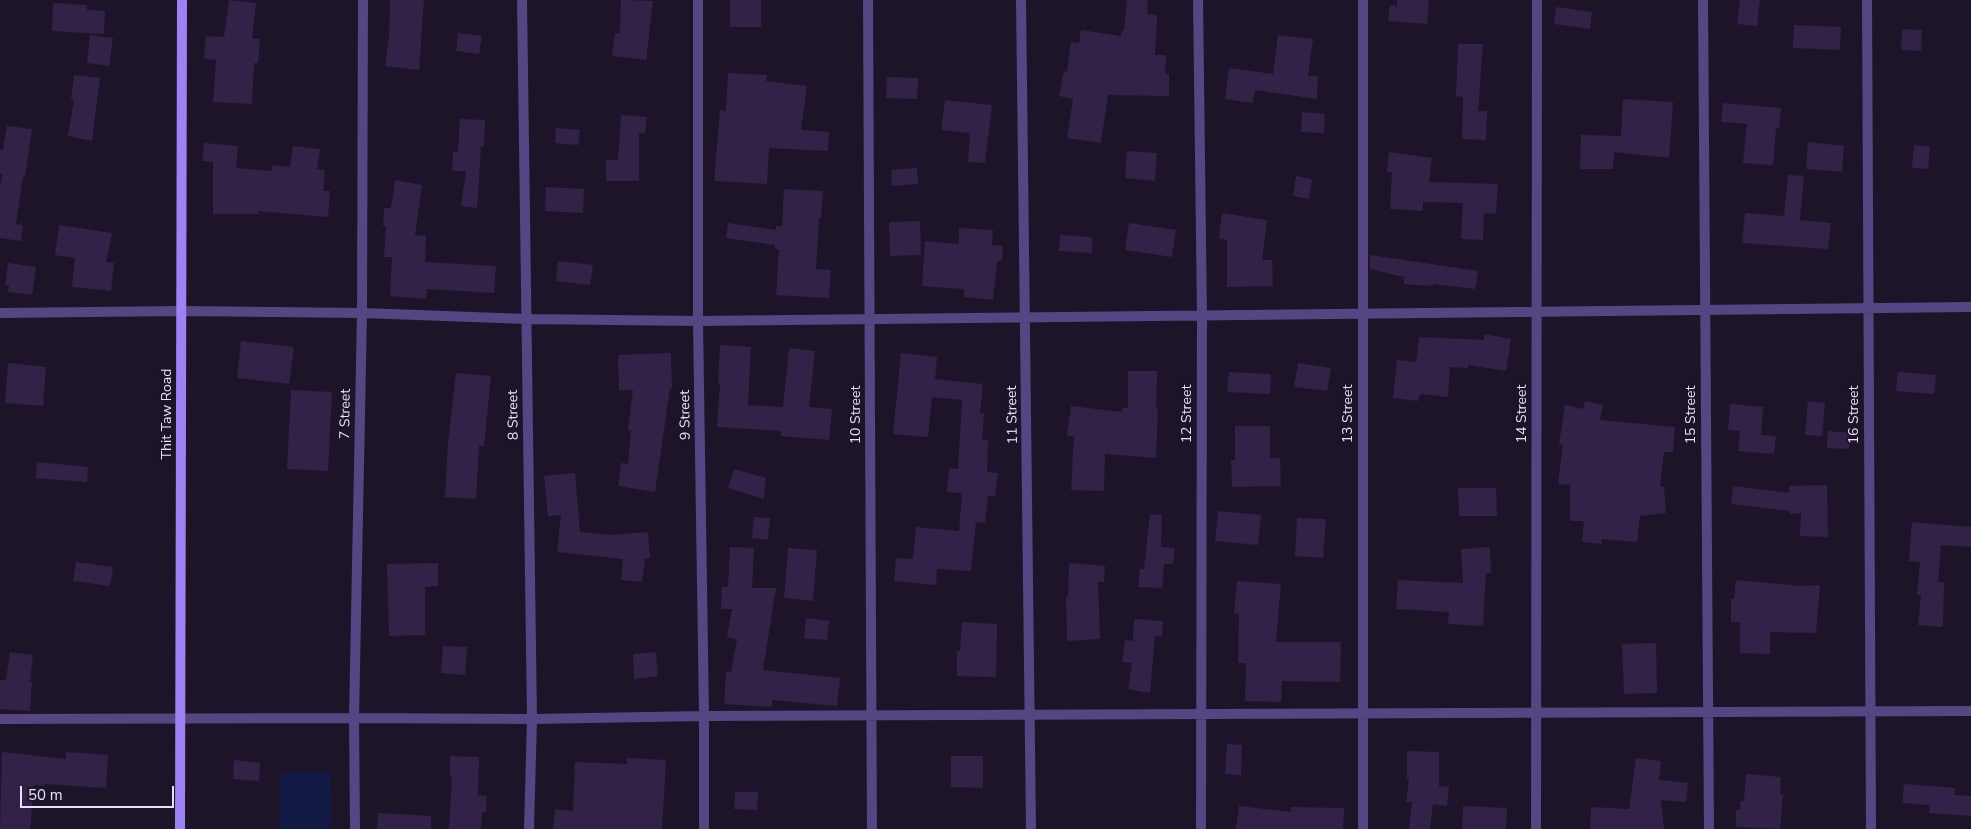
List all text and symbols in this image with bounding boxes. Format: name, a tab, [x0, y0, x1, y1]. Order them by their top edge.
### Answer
street label: Thit Taw Road	[160, 369, 176, 459]
street label: 12 Street	[1180, 385, 1196, 443]
street label: 13 Street	[1341, 385, 1357, 443]
street label: 14 Street	[1515, 385, 1531, 443]
street label: 10 Street	[849, 386, 865, 444]
street label: 11 Street	[1004, 386, 1022, 444]
street label: 15 Street	[1684, 386, 1700, 444]
street label: 16 Street	[1847, 386, 1863, 444]
street label: 7 Street	[337, 389, 355, 439]
street label: 8 Street	[505, 390, 523, 440]
street label: 9 Street	[677, 390, 695, 440]
scale bar	[22, 776, 176, 808]
text: 50 m	[28, 785, 63, 805]

